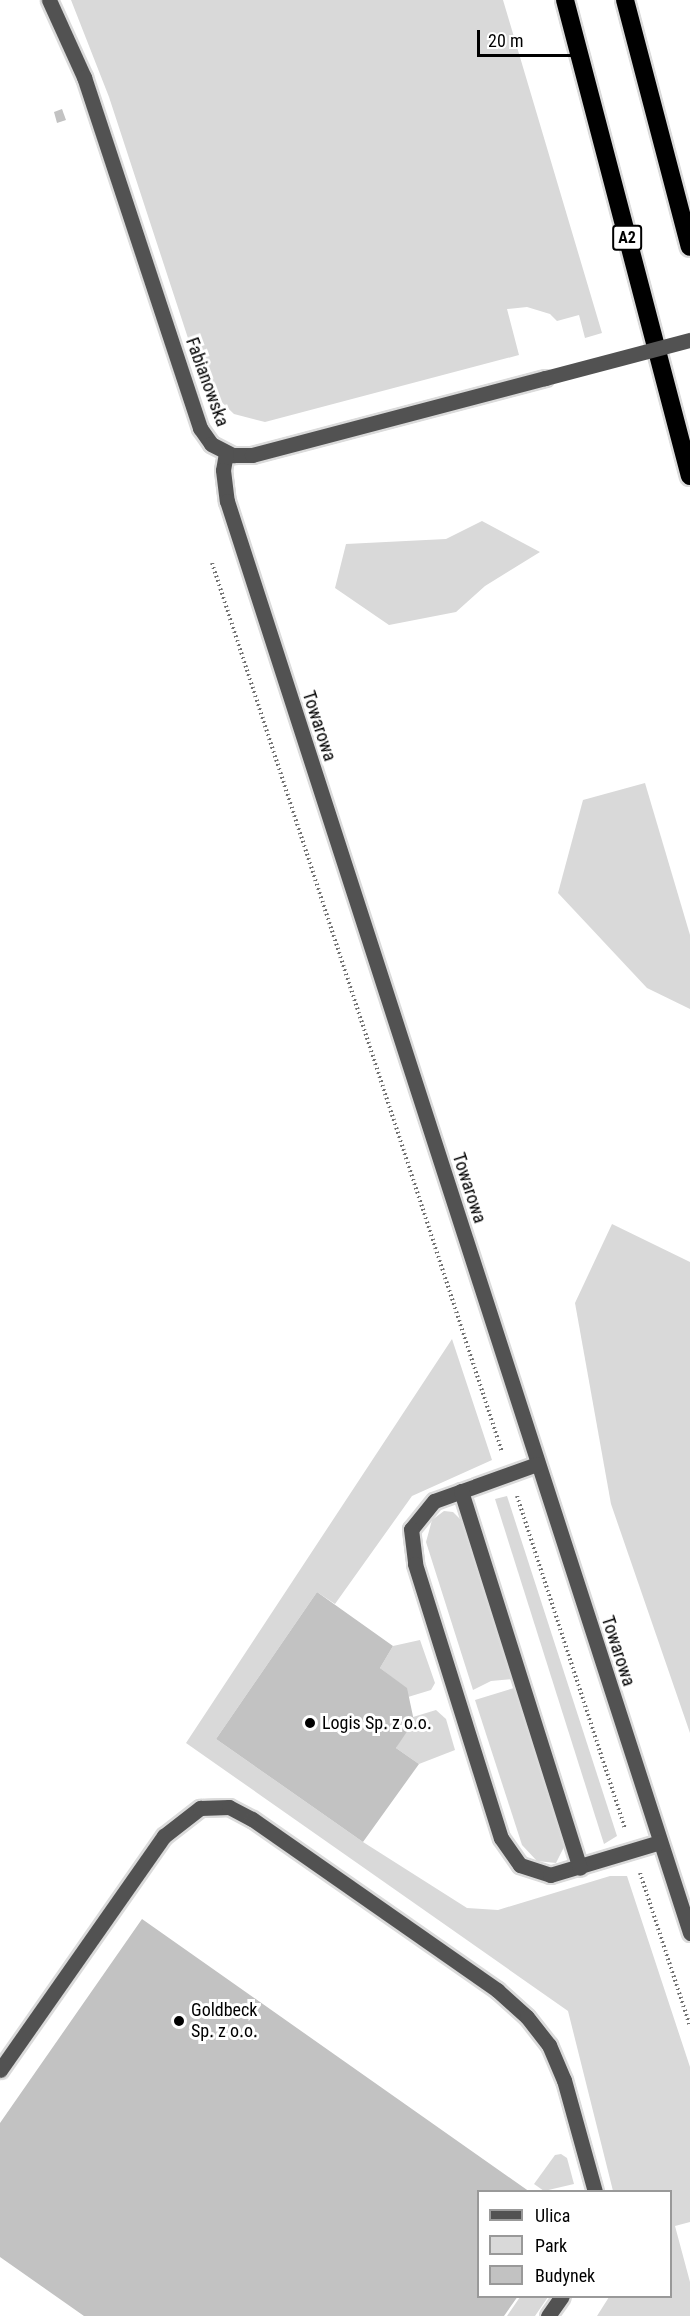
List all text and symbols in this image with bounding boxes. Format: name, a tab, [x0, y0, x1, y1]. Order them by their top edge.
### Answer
scale bar	[480, 18, 579, 56]
text: 20 m	[488, 30, 523, 51]
road number: A2	[612, 225, 642, 251]
street label: Fabianowska	[181, 335, 233, 429]
street label: Towarowa	[298, 688, 340, 764]
street label: Towarowa	[448, 1150, 490, 1226]
street label: Towarowa	[597, 1613, 639, 1689]
place label: Logis Sp. z o.o.	[322, 1712, 432, 1734]
marker: Logis Sp. z o.o.	[303, 1716, 317, 1730]
place label: Goldbeck Sp. z o.o.	[191, 2000, 258, 2042]
marker: Goldbeck Sp. z o.o.	[172, 2014, 186, 2028]
legend	[477, 2190, 672, 2298]
text: Ulica	[535, 2205, 570, 2226]
text: Park	[535, 2235, 567, 2256]
text: Budynek	[535, 2265, 595, 2286]

